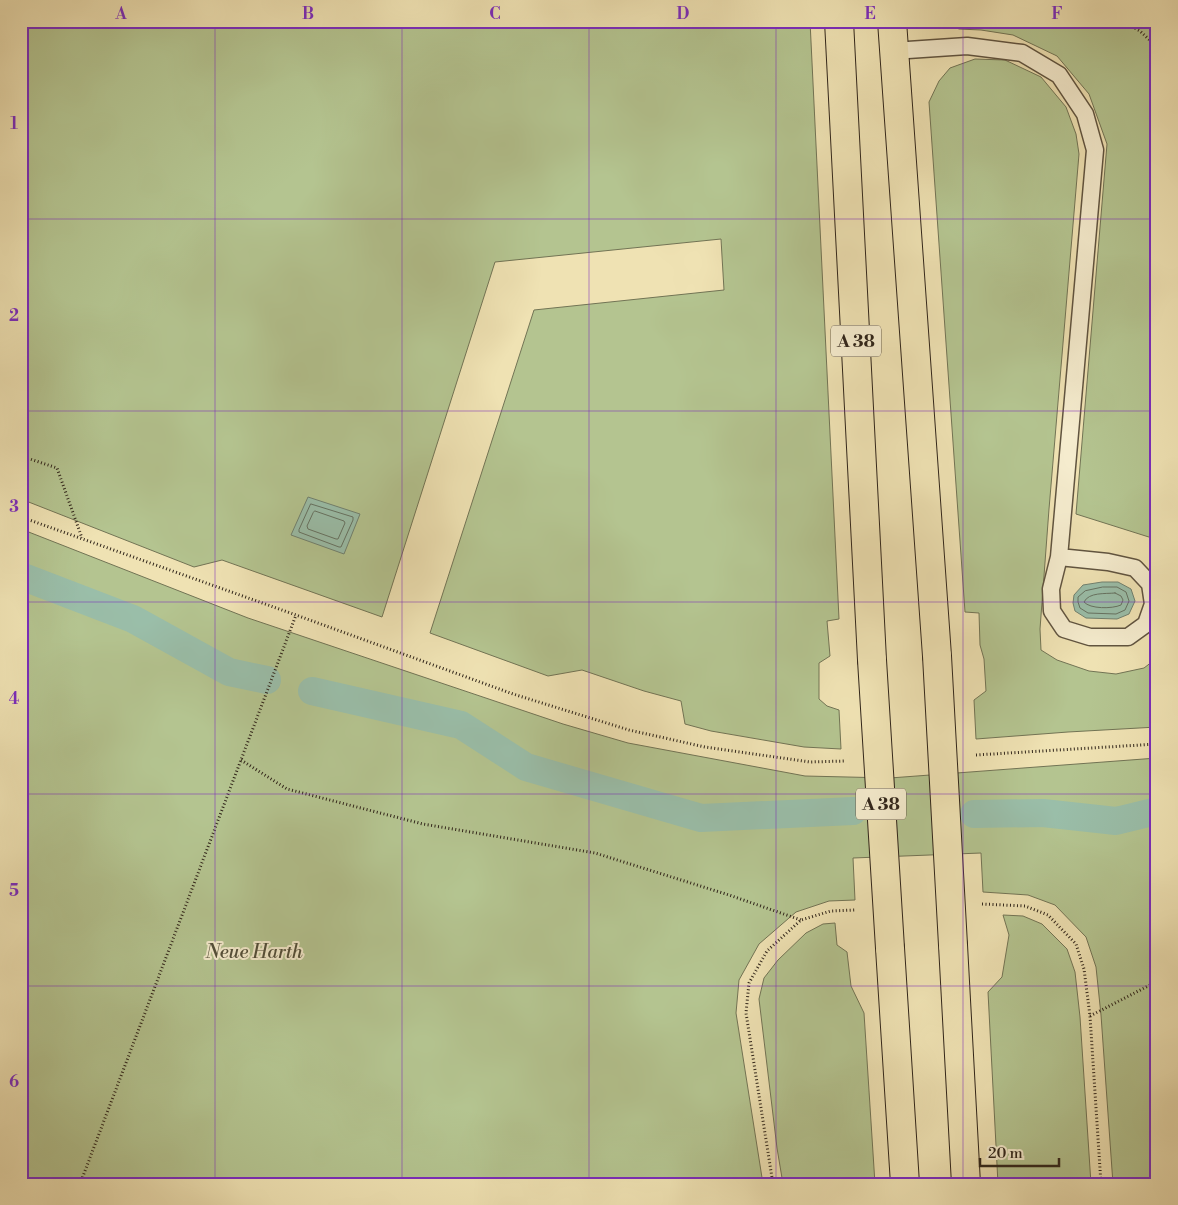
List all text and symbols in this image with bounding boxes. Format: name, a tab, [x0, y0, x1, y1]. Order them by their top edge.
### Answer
text: A	[114, 4, 127, 24]
text: B	[302, 4, 314, 24]
text: C	[489, 4, 501, 24]
text: D	[677, 4, 690, 24]
text: E	[864, 4, 876, 24]
text: F	[1051, 4, 1063, 24]
text: 1	[10, 114, 18, 134]
text: 2	[9, 306, 19, 326]
road number: A 38	[831, 326, 881, 356]
text: 3	[9, 497, 19, 517]
text: 4	[9, 689, 20, 709]
road number: A 38	[856, 789, 906, 820]
text: 5	[9, 881, 19, 901]
park label: Neue Harth	[204, 940, 303, 964]
text: 6	[9, 1072, 19, 1092]
scale bar	[980, 1135, 1059, 1167]
text: 20 m	[988, 1144, 1023, 1163]

